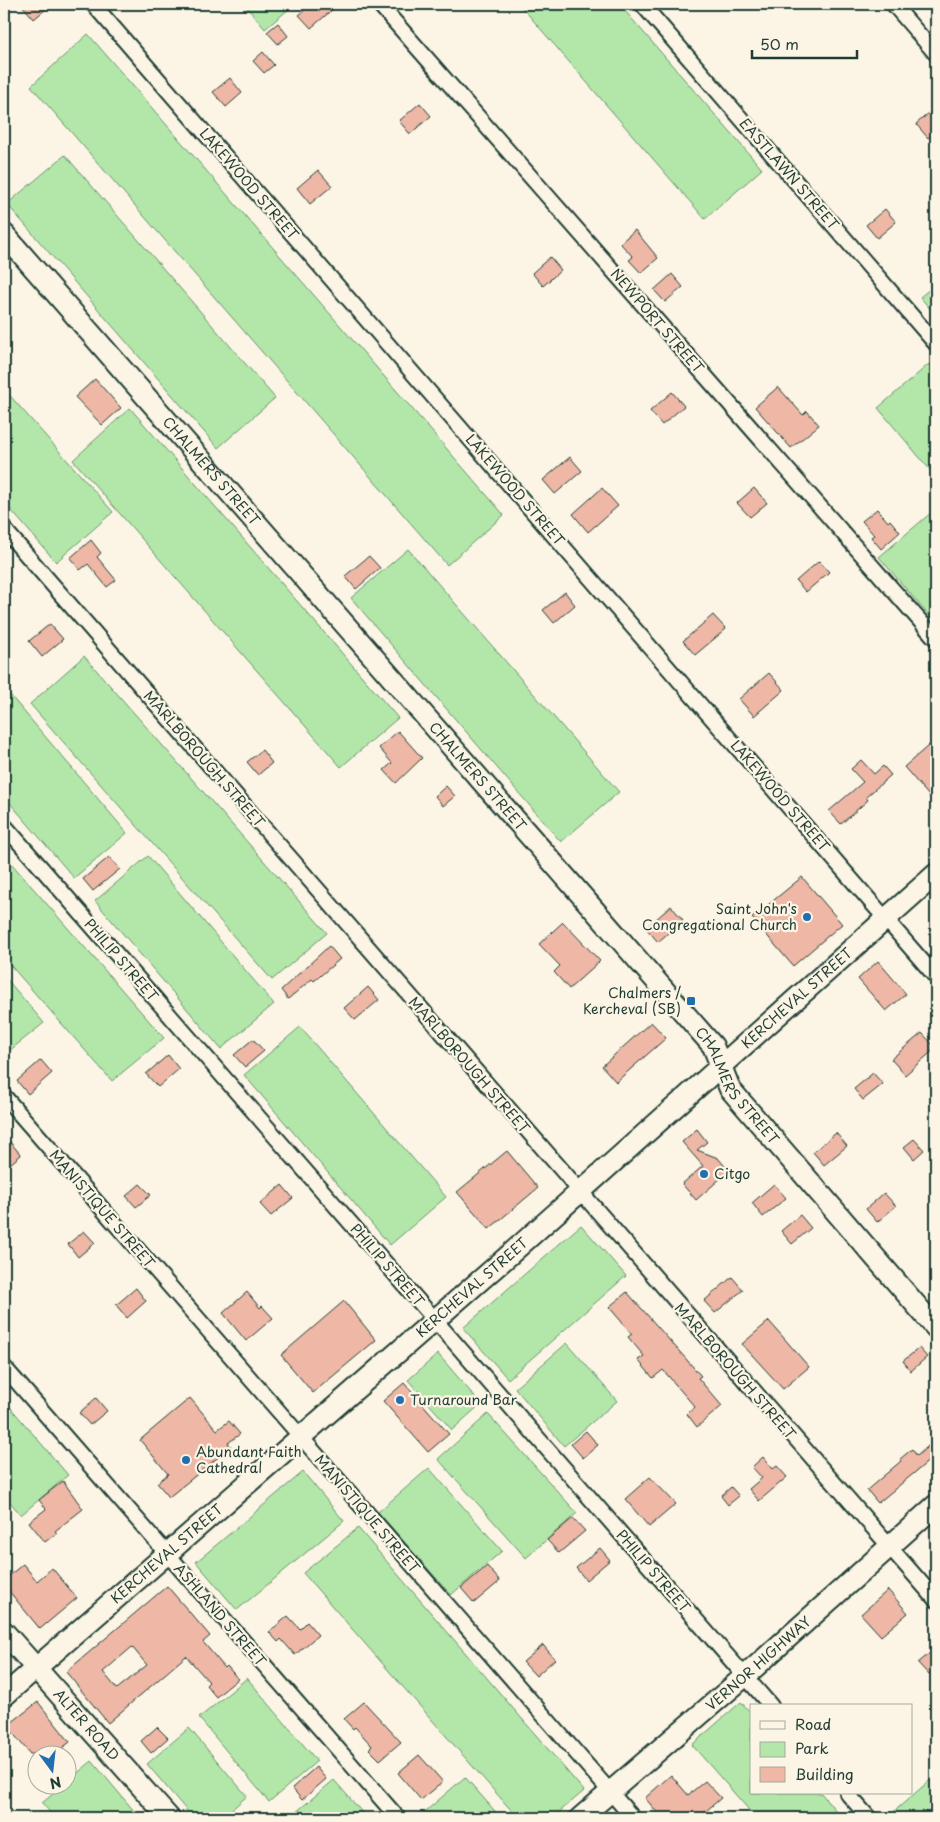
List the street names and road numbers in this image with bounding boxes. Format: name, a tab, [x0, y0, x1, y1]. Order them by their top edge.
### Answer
street label: EASTLAWN STREET	[735, 113, 844, 234]
street label: LAKEWOOD STREET	[195, 123, 304, 244]
street label: NEWPORT STREET	[606, 264, 709, 378]
street label: CHALMERS STREET	[158, 412, 265, 530]
street label: LAKEWOOD STREET	[461, 429, 570, 550]
street label: MARLBOROUGH STREET	[139, 686, 270, 832]
street label: CHALMERS STREET	[424, 717, 532, 835]
street label: LAKEWOOD STREET	[726, 735, 835, 856]
street label: PHILIP STREET	[79, 914, 164, 1006]
street label: KERCHEVAL STREET	[736, 942, 857, 1053]
street label: MARLBOROUGH STREET	[404, 992, 535, 1138]
street label: CHALMERS STREET	[691, 1022, 784, 1149]
street label: MANISTIQUE STREET	[45, 1145, 160, 1273]
street label: PHILIP STREET	[345, 1219, 430, 1311]
street label: KERCHEVAL STREET	[411, 1232, 532, 1342]
street label: MARLBOROUGH STREET	[670, 1298, 801, 1444]
street label: MANISTIQUE STREET	[310, 1450, 425, 1578]
street label: KERCHEVAL STREET	[106, 1499, 227, 1608]
street label: PHILIP STREET	[611, 1525, 696, 1617]
street label: ASHLAND STREET	[170, 1558, 271, 1671]
street label: VERNOR HIGHWAY	[701, 1611, 815, 1715]
street label: ALTER ROAD	[49, 1684, 124, 1765]

